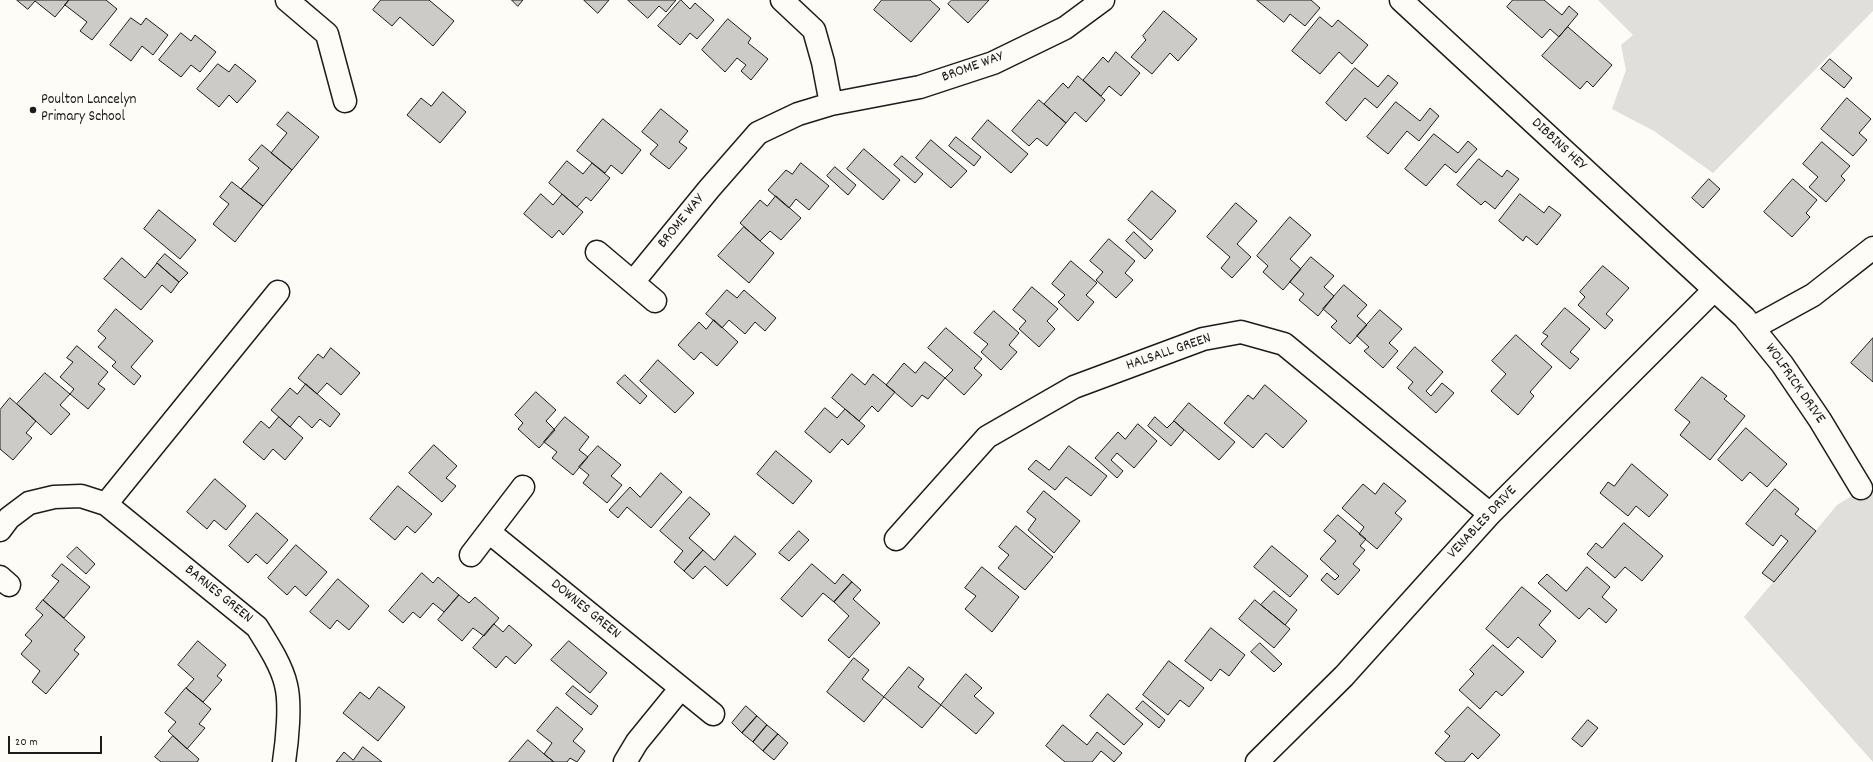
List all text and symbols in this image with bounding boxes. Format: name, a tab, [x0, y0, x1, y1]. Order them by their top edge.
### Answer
street label: BROME WAY	[940, 49, 1006, 87]
place label: Poulton Lancelyn Primary School	[41, 92, 136, 127]
marker: Poulton Lancelyn Primary School	[28, 105, 38, 115]
street label: DIBBINS HEY	[1527, 115, 1589, 175]
street label: BROME WAY	[655, 191, 709, 253]
street label: HALSALL GREEN	[1124, 330, 1214, 376]
street label: WOLFRICK DRIVE	[1760, 341, 1828, 427]
street label: VENABLES DRIVE	[1445, 483, 1521, 563]
street label: BARNES GREEN	[180, 562, 256, 628]
street label: DOWNES GREEN	[546, 576, 624, 644]
scale bar	[10, 728, 104, 754]
text: 20 m	[15, 734, 38, 751]

